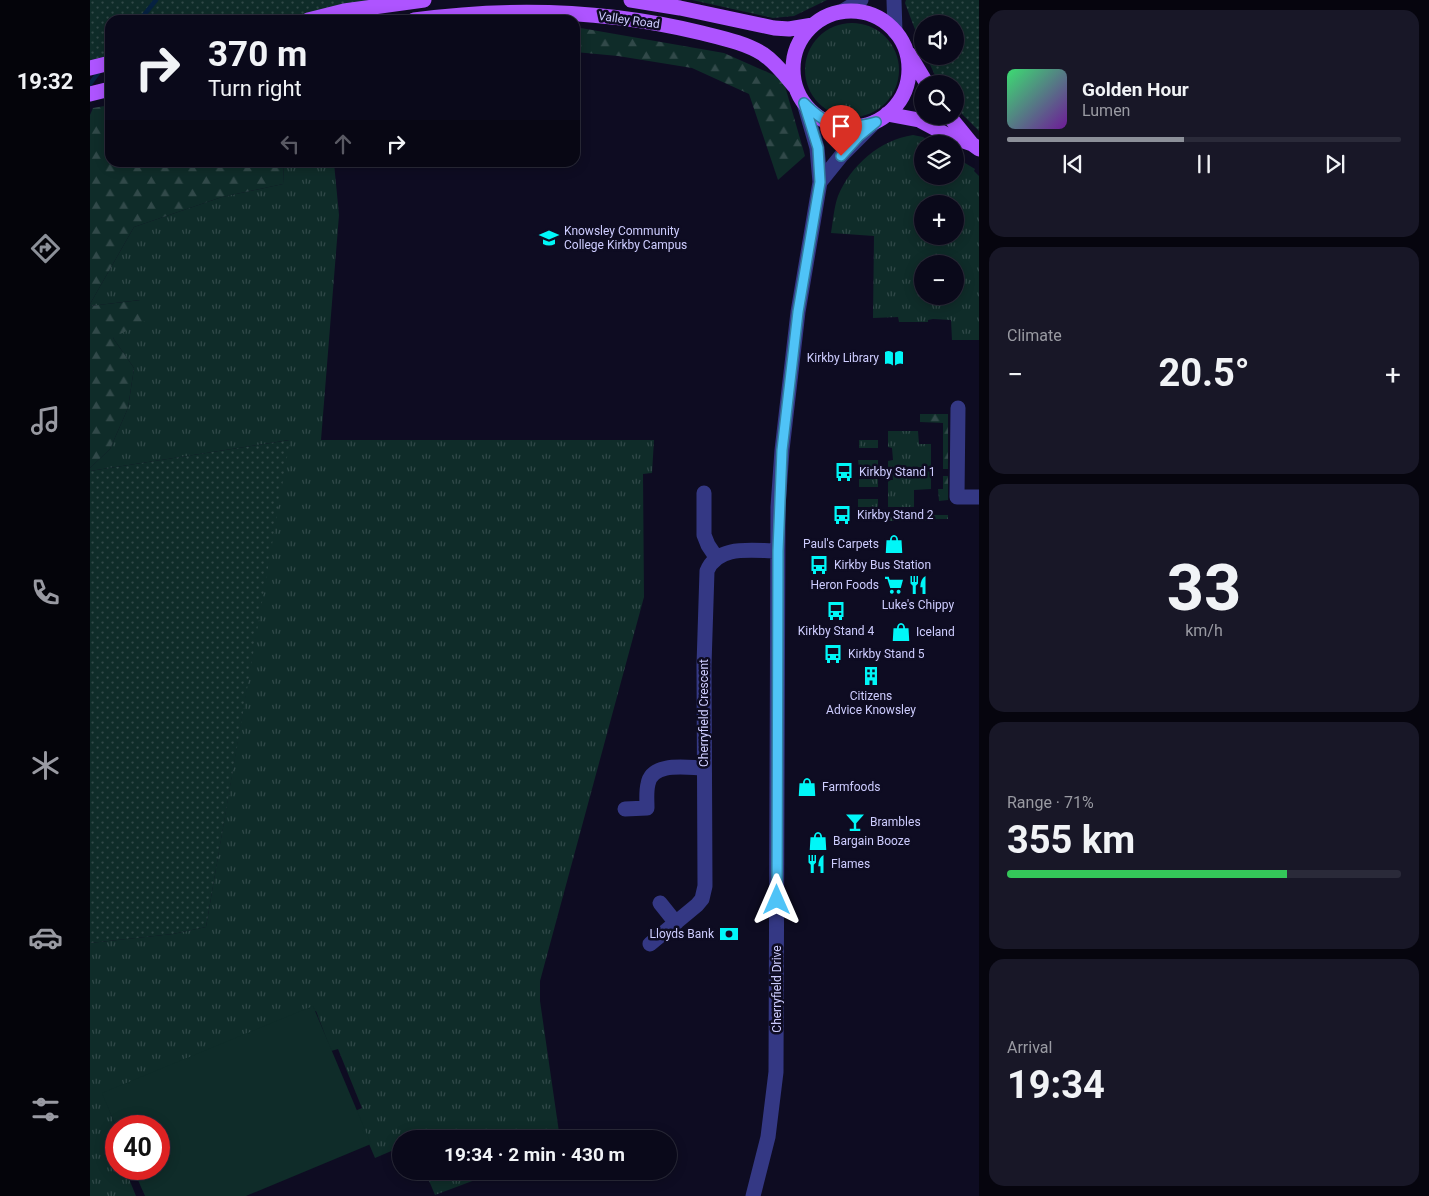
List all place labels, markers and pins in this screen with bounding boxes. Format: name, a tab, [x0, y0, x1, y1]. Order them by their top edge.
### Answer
pin	[820, 105, 862, 156]
place label: Knowsley Community College Kirkby Campus	[564, 224, 687, 252]
school or university icon: Knowsley Community College Kirkby Campus	[538, 227, 560, 249]
library icon: Kirkby Library	[883, 347, 905, 369]
place label: Kirkby Library	[807, 351, 879, 365]
bus stop icon: Kirkby Stand 1	[833, 461, 855, 483]
place label: Kirkby Stand 1	[859, 465, 936, 479]
bus stop icon: Kirkby Stand 2	[831, 504, 853, 526]
place label: Kirkby Stand 2	[857, 508, 934, 522]
shop icon: Paul's Carpets	[883, 533, 905, 555]
place label: Paul's Carpets	[803, 537, 879, 551]
bus stop icon: Kirkby Bus Station	[808, 554, 830, 576]
place label: Kirkby Bus Station	[834, 558, 931, 572]
supermarket icon: Heron Foods	[883, 574, 905, 596]
restaurant icon: Luke's Chippy	[907, 574, 929, 596]
place label: Heron Foods	[811, 578, 879, 592]
place label: Luke's Chippy	[882, 598, 954, 612]
bus stop icon: Kirkby Stand 4	[825, 600, 847, 622]
shop icon: Iceland	[890, 621, 912, 643]
place label: Kirkby Stand 4	[798, 624, 875, 638]
place label: Iceland	[916, 625, 955, 639]
bus stop icon: Kirkby Stand 5	[822, 643, 844, 665]
place label: Kirkby Stand 5	[848, 647, 925, 661]
building icon: Citizens Advice Knowsley	[860, 665, 882, 687]
place label: Citizens Advice Knowsley	[826, 689, 916, 717]
shop icon: Farmfoods	[796, 776, 818, 798]
place label: Farmfoods	[822, 780, 880, 794]
bar icon: Brambles	[844, 811, 866, 833]
place label: Brambles	[870, 815, 921, 829]
shop icon: Bargain Booze	[807, 830, 829, 852]
place label: Bargain Booze	[833, 834, 910, 848]
restaurant icon: Flames	[805, 853, 827, 875]
place label: Flames	[831, 857, 870, 871]
bank icon: Lloyds Bank	[718, 923, 740, 945]
place label: Lloyds Bank	[650, 927, 715, 941]

